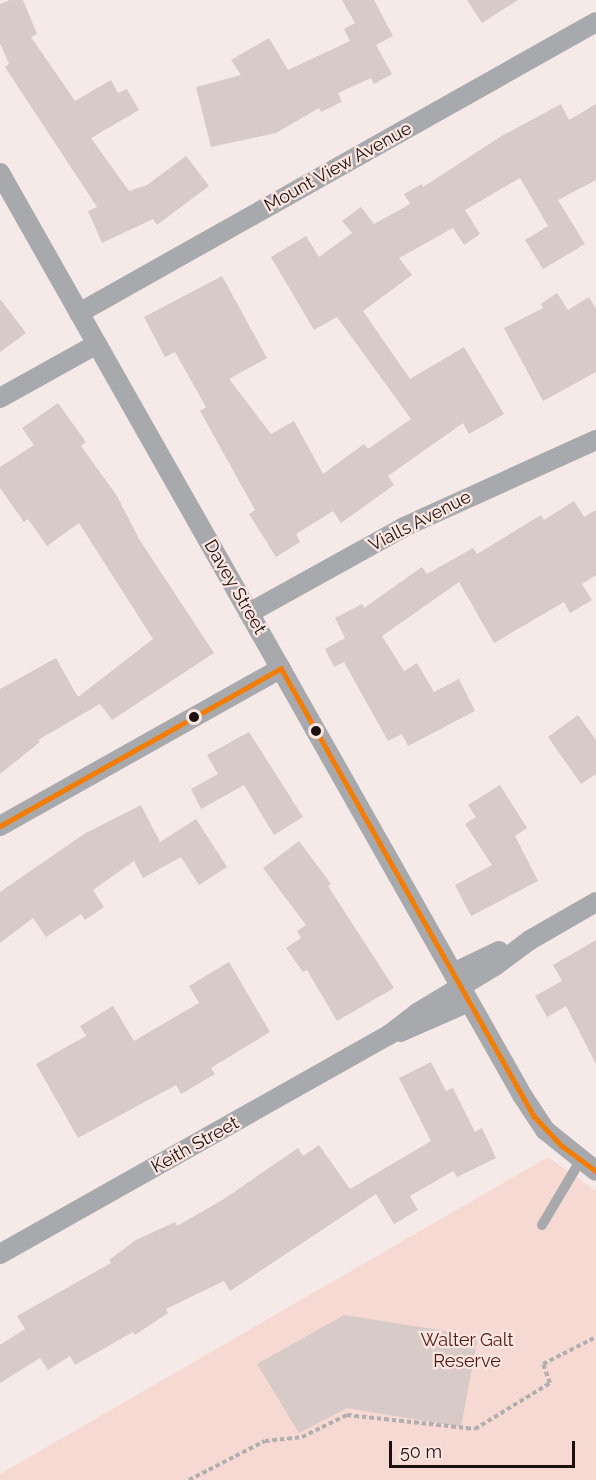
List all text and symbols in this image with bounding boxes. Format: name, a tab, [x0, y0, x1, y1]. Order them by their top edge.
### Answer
street label: Mount View Avenue	[260, 117, 416, 217]
street label: Vialls Avenue	[365, 486, 475, 556]
street label: Davey Street	[199, 536, 271, 638]
unlabelled marker	[188, 711, 200, 723]
unlabelled marker	[310, 725, 322, 737]
street label: Keith Street	[148, 1112, 242, 1178]
park label: Walter Galt Reserve	[420, 1330, 514, 1372]
scale bar	[392, 1429, 578, 1467]
text: 50 m	[400, 1441, 442, 1462]

